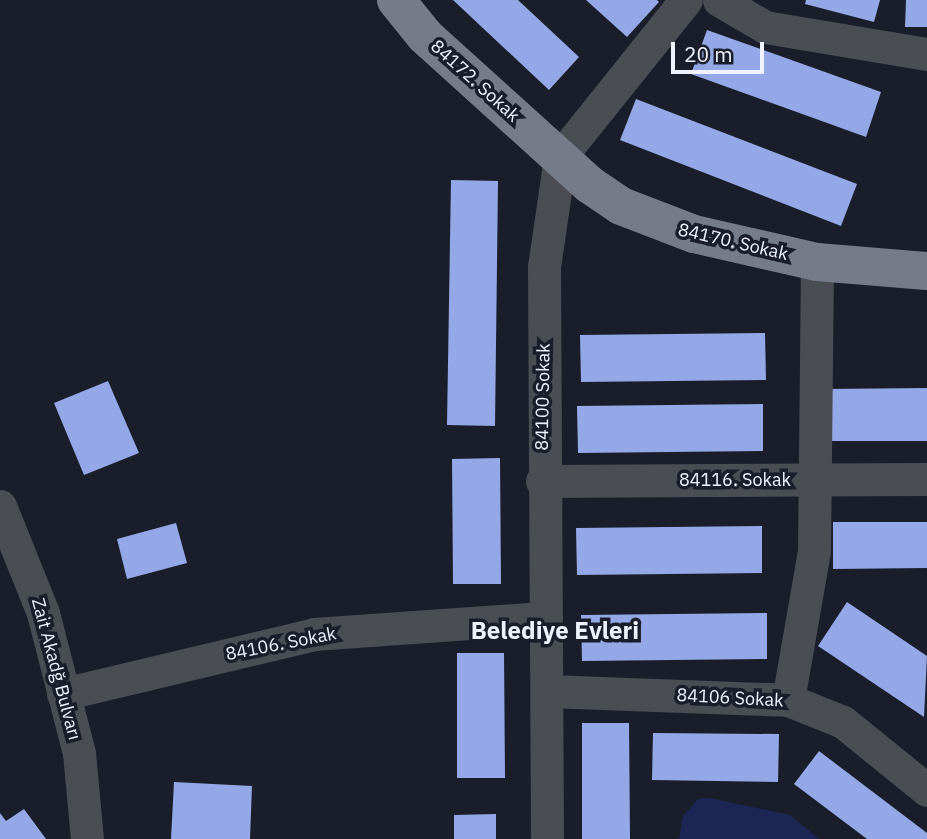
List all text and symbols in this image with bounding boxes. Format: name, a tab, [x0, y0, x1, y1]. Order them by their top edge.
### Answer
scale bar	[675, 28, 768, 72]
street label: 84172. Sokak	[426, 35, 524, 127]
text: 20 m	[684, 40, 733, 68]
street label: 84170. Sokak	[676, 219, 790, 265]
street label: 84100 Sokak	[531, 343, 555, 451]
street label: 84116. Sokak	[679, 469, 791, 491]
street label: Zait Akadğ Bulvarı	[27, 596, 85, 742]
district label: Belediye Evleri	[471, 617, 639, 645]
street label: 84106. Sokak	[224, 623, 338, 665]
street label: 84106 Sokak	[676, 684, 784, 712]

